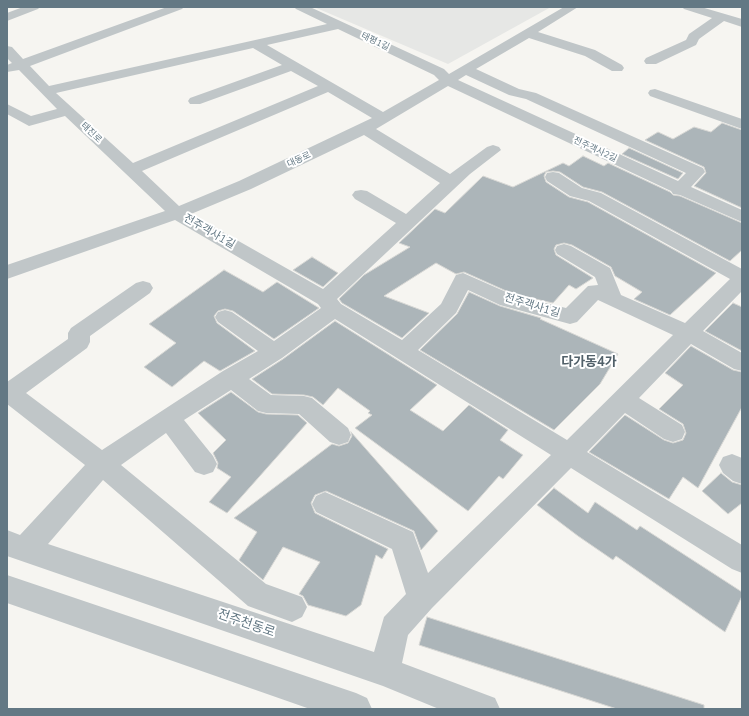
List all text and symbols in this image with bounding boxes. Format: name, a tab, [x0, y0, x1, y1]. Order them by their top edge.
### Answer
street label: 태평1길	[359, 31, 391, 53]
street label: 태진로	[78, 121, 104, 145]
street label: 전주객사2길	[572, 135, 618, 165]
street label: 대동로	[285, 150, 313, 170]
street label: 전주객사1길	[181, 212, 237, 252]
street label: 전주객사1길	[503, 291, 561, 321]
district label: 다가동4가	[561, 355, 617, 371]
street label: 전주천동로	[215, 607, 277, 641]

